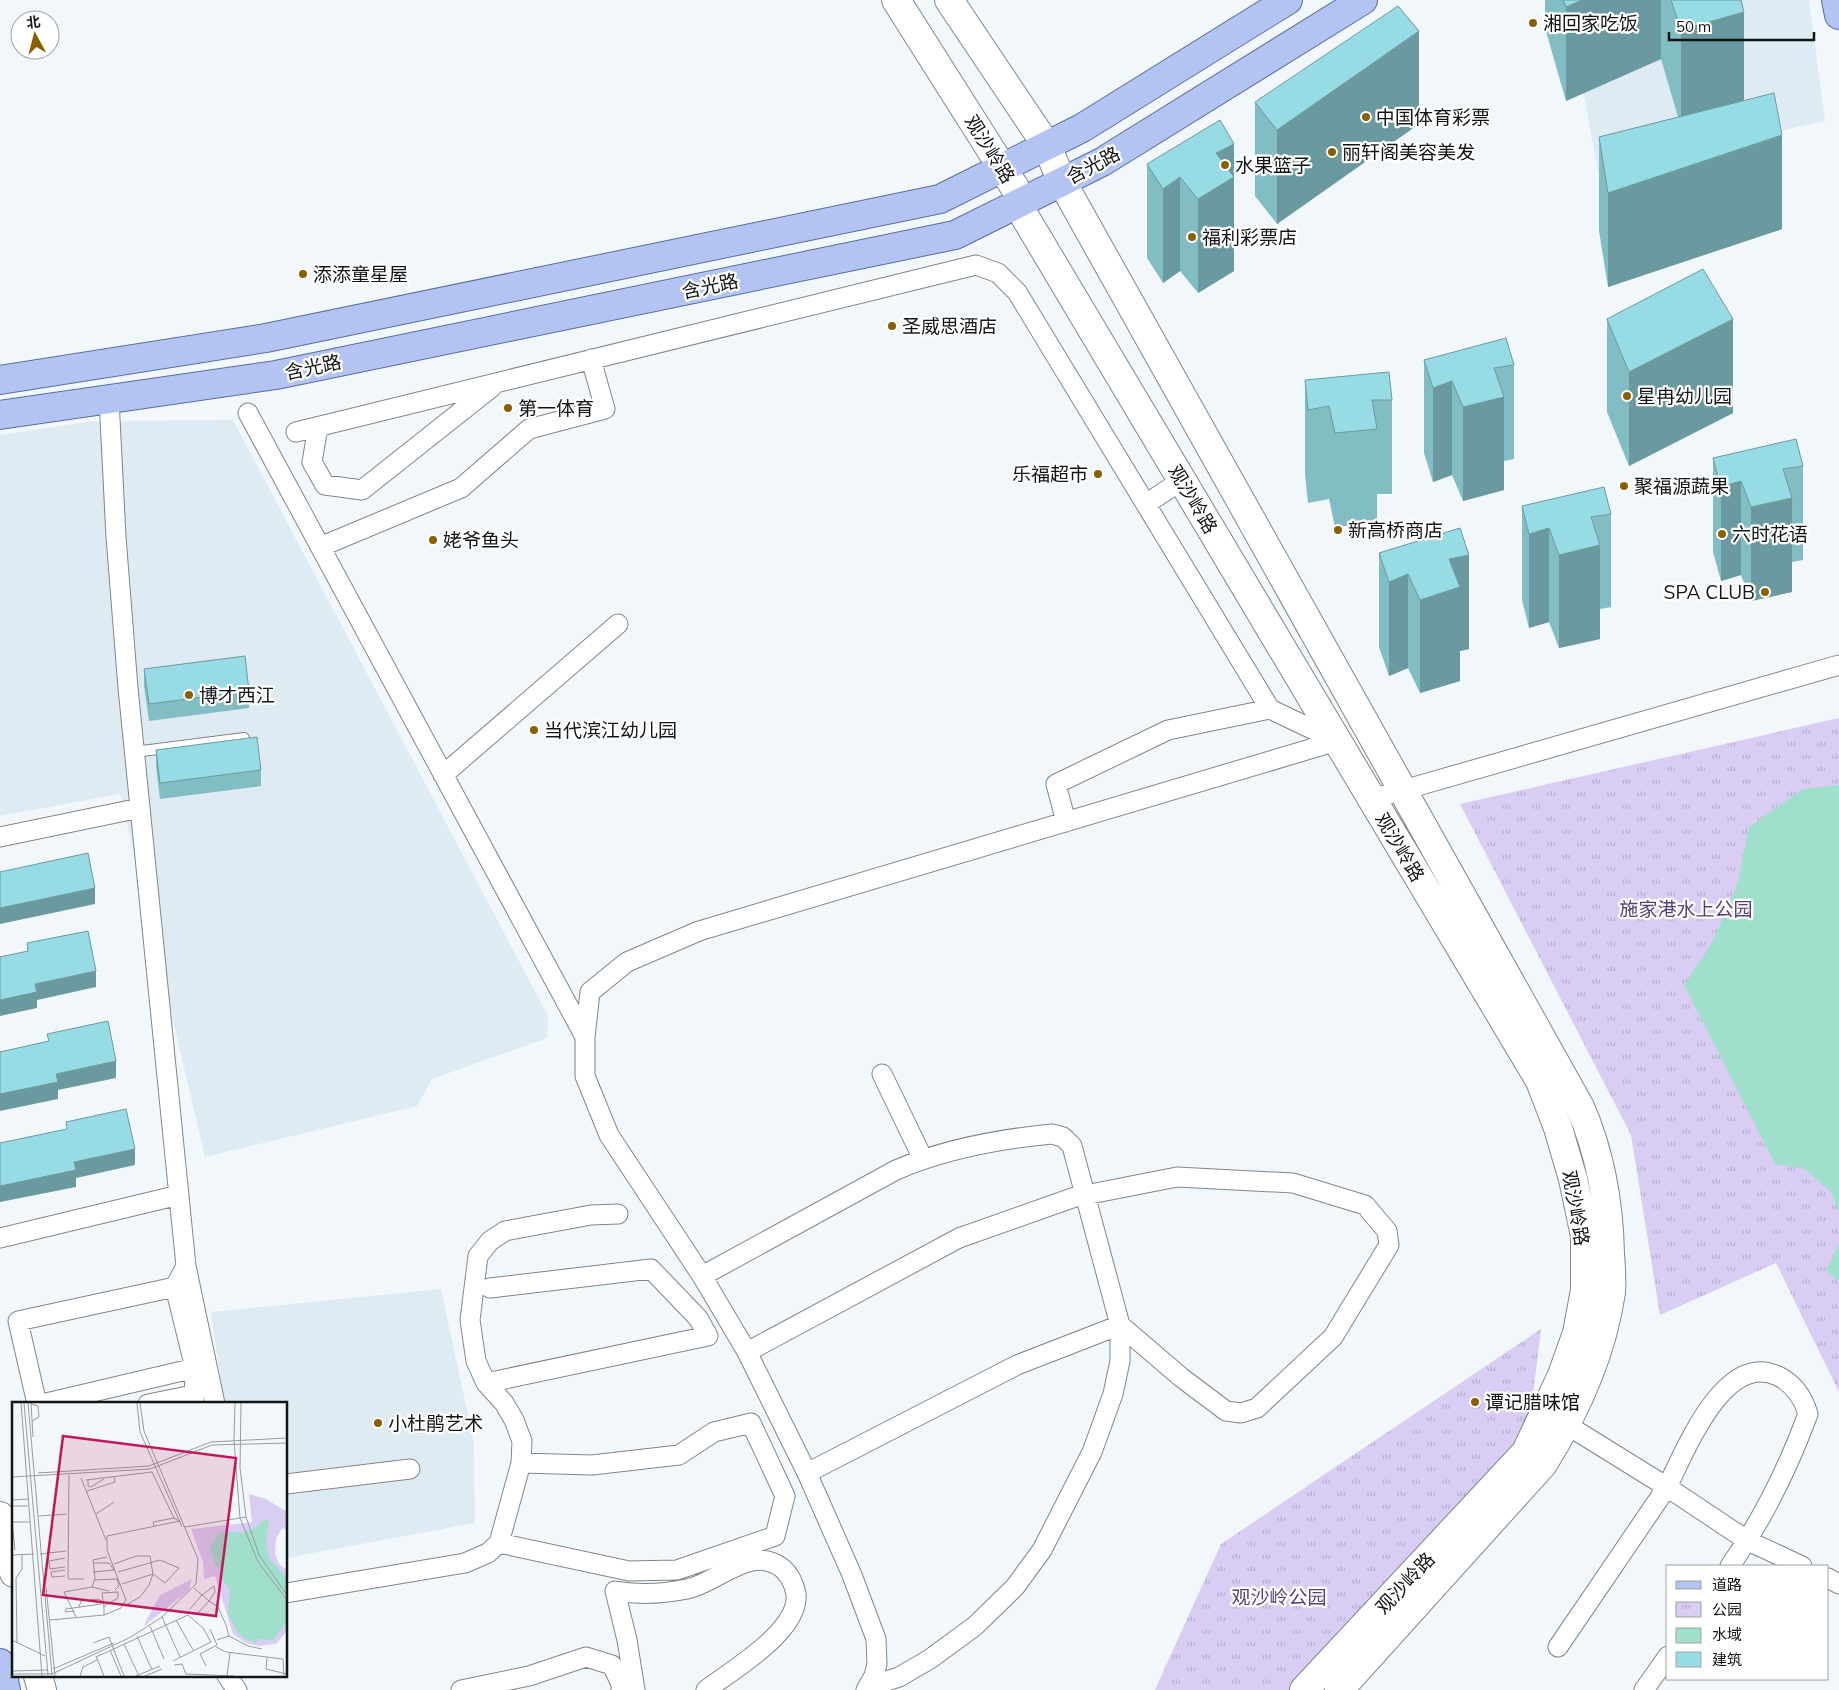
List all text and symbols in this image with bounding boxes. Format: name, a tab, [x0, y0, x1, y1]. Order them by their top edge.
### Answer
north arrow	[10, 10, 60, 60]
scale bar	[1669, 10, 1814, 42]
place label: 湘回家吃饭	[1543, 11, 1638, 35]
text: 北	[25, 12, 41, 32]
marker: 湘回家吃饭	[1527, 17, 1539, 29]
text: 50 m	[1676, 17, 1711, 36]
place label: 中国体育彩票	[1376, 105, 1490, 129]
street label: 观沙岭路	[960, 110, 1020, 188]
marker: 中国体育彩票	[1360, 111, 1372, 123]
place label: 丽轩阁美容美发	[1342, 140, 1475, 164]
street label: 含光路	[1062, 141, 1124, 189]
marker: 丽轩阁美容美发	[1326, 146, 1338, 158]
place label: 水果篮子	[1235, 153, 1311, 177]
marker: 水果篮子	[1219, 159, 1231, 171]
place label: 福利彩票店	[1202, 225, 1297, 249]
marker: 福利彩票店	[1186, 231, 1198, 243]
place label: 添添童星屋	[313, 262, 408, 286]
marker: 添添童星屋	[297, 268, 309, 280]
street label: 含光路	[680, 268, 740, 304]
place label: 圣威思酒店	[902, 314, 997, 338]
marker: 圣威思酒店	[886, 320, 898, 332]
street label: 含光路	[283, 349, 343, 385]
place label: 星冉幼儿园	[1637, 384, 1732, 408]
marker: 星冉幼儿园	[1621, 390, 1633, 402]
place label: 第一体育	[518, 396, 594, 420]
marker: 第一体育	[502, 402, 514, 414]
street label: 观沙岭路	[1163, 460, 1223, 538]
place label: 乐福超市	[1012, 462, 1088, 486]
marker: 乐福超市	[1092, 468, 1104, 480]
place label: 聚福源蔬果	[1634, 474, 1729, 498]
marker: 聚福源蔬果	[1618, 480, 1630, 492]
place label: 新高桥商店	[1348, 518, 1443, 542]
place label: 六时花语	[1732, 522, 1808, 546]
marker: 新高桥商店	[1332, 524, 1344, 536]
place label: 姥爷鱼头	[443, 528, 519, 552]
marker: 六时花语	[1716, 528, 1728, 540]
marker: 姥爷鱼头	[427, 534, 439, 546]
place label: SPA CLUB	[1664, 580, 1755, 604]
marker: SPA CLUB	[1759, 586, 1771, 598]
place label: 博才西江	[199, 683, 275, 707]
marker: 博才西江	[183, 689, 195, 701]
place label: 当代滨江幼儿园	[544, 718, 677, 742]
marker: 当代滨江幼儿园	[528, 724, 540, 736]
street label: 观沙岭路	[1370, 808, 1430, 886]
park label: 施家港水上公园	[1619, 897, 1753, 921]
street label: 观沙岭路	[1558, 1168, 1594, 1248]
place label: 谭记腊味馆	[1485, 1390, 1580, 1414]
marker: 谭记腊味馆	[1469, 1396, 1481, 1408]
inset map	[12, 1402, 288, 1678]
place label: 小杜鹃艺术	[388, 1411, 483, 1435]
marker: 小杜鹃艺术	[372, 1417, 384, 1429]
street label: 观沙岭路	[1370, 1547, 1440, 1619]
legend	[1666, 1565, 1829, 1680]
text: 道路	[1712, 1575, 1742, 1594]
park label: 观沙岭公园	[1231, 1585, 1327, 1609]
text: 公园	[1712, 1600, 1742, 1619]
text: 水域	[1712, 1625, 1742, 1644]
text: 建筑	[1712, 1650, 1742, 1669]

